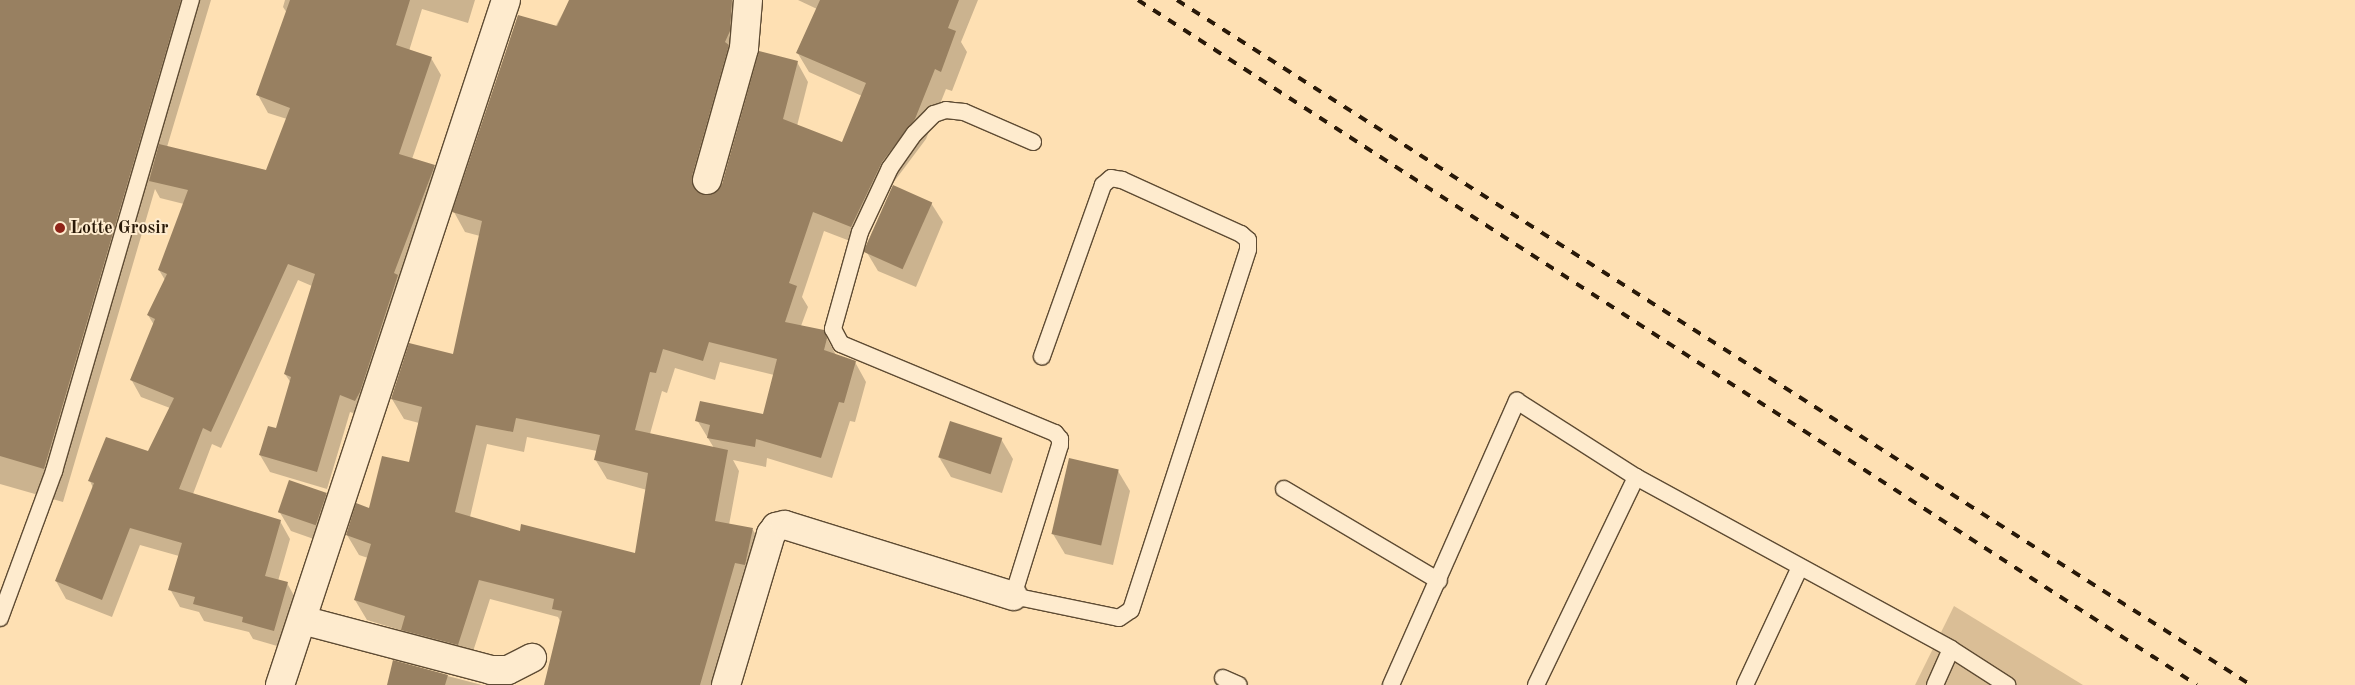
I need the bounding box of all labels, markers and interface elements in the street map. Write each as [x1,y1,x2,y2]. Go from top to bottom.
place label: Lotte Grosir [70,217,168,239]
marker: Lotte Grosir [54,222,66,234]

